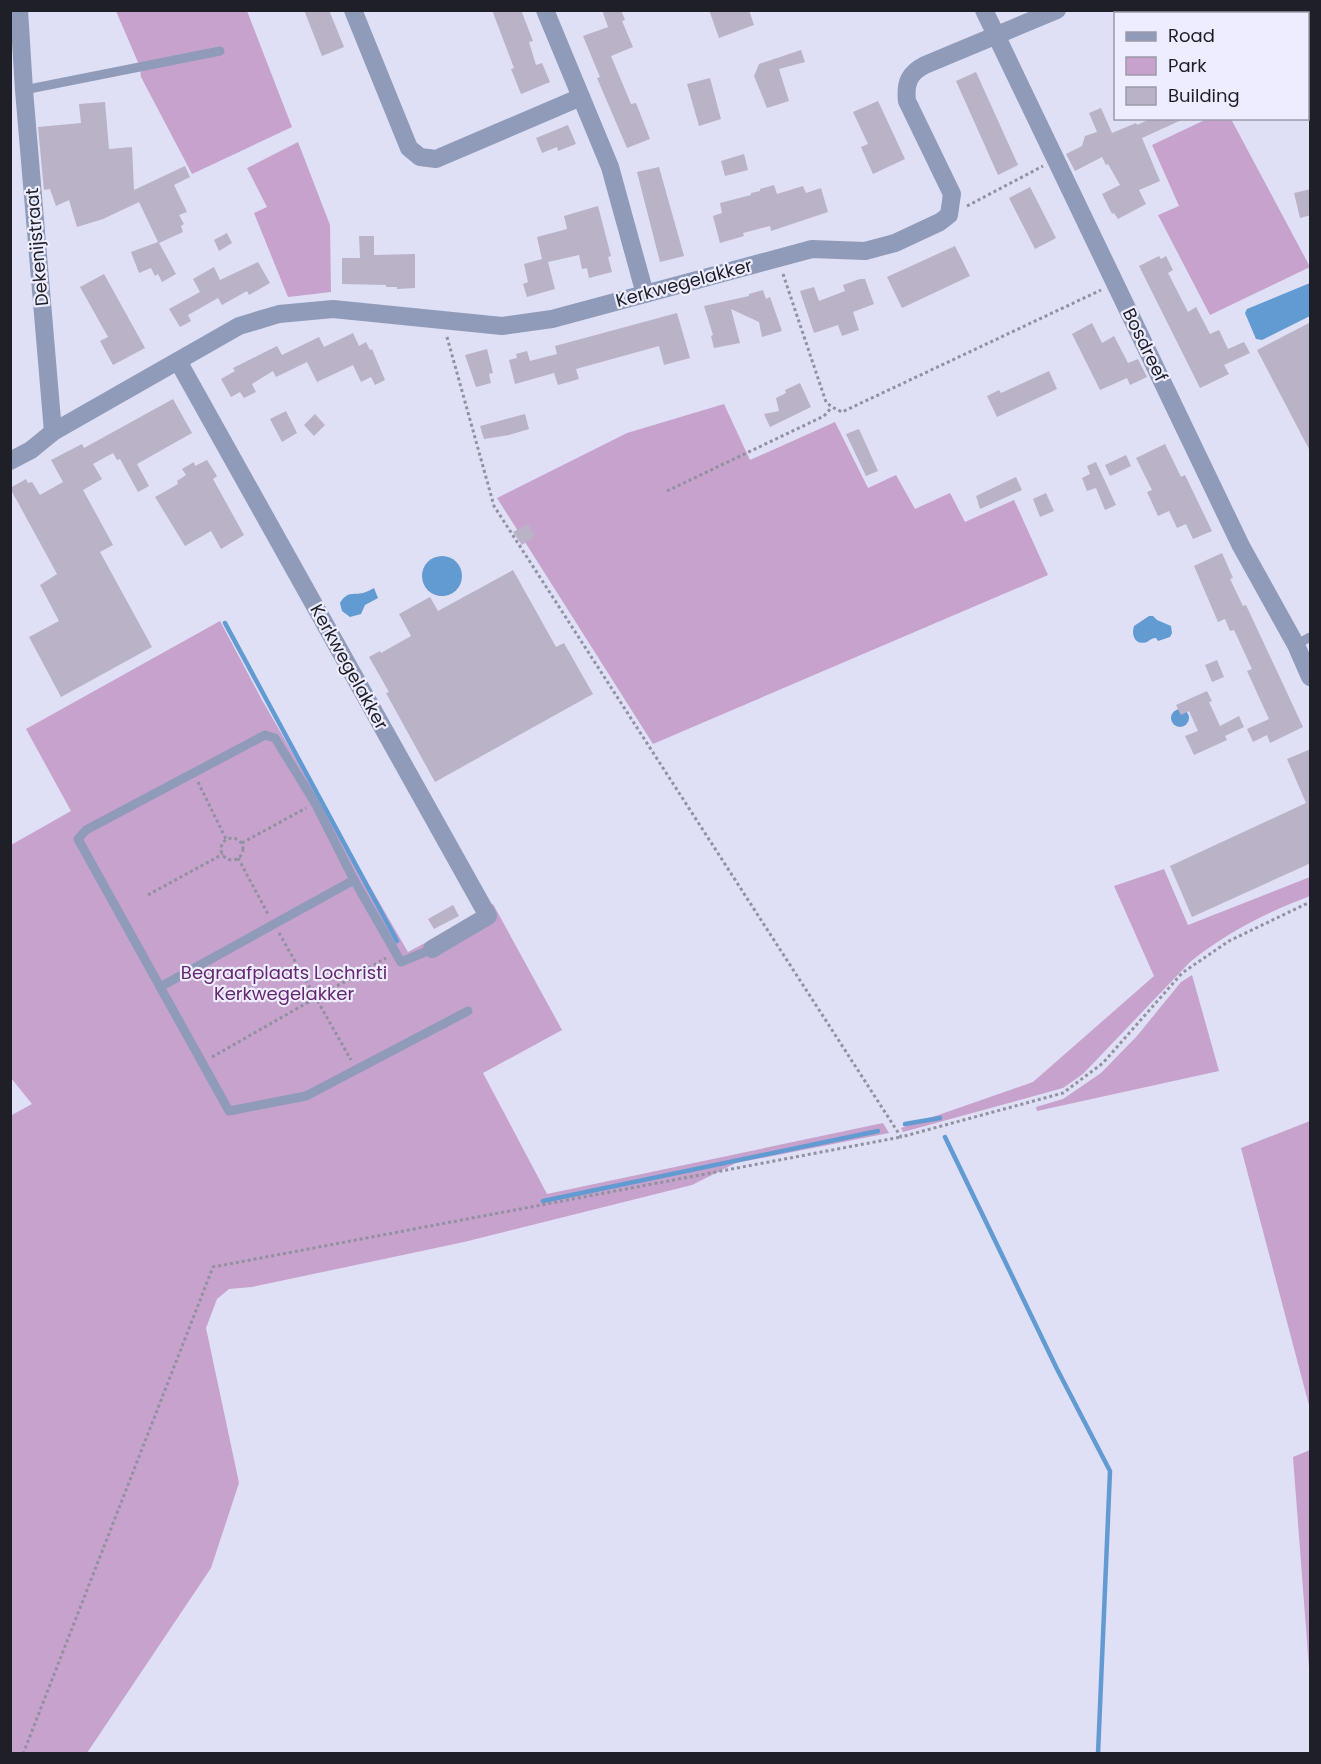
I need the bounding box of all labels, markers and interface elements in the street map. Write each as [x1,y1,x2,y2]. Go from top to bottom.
legend [1114,12,1309,120]
text: Road [1168,23,1215,48]
text: Park [1168,53,1207,78]
text: Building [1168,83,1240,108]
street label: Dekenijstraat [19,187,54,307]
street label: Kerkwegelakker [613,252,755,313]
street label: Bosdreef [1117,304,1174,386]
street label: Kerkwegelakker [305,599,394,734]
park label: Begraafplaats Lochristi Kerkwegelakker [181,960,387,1006]

